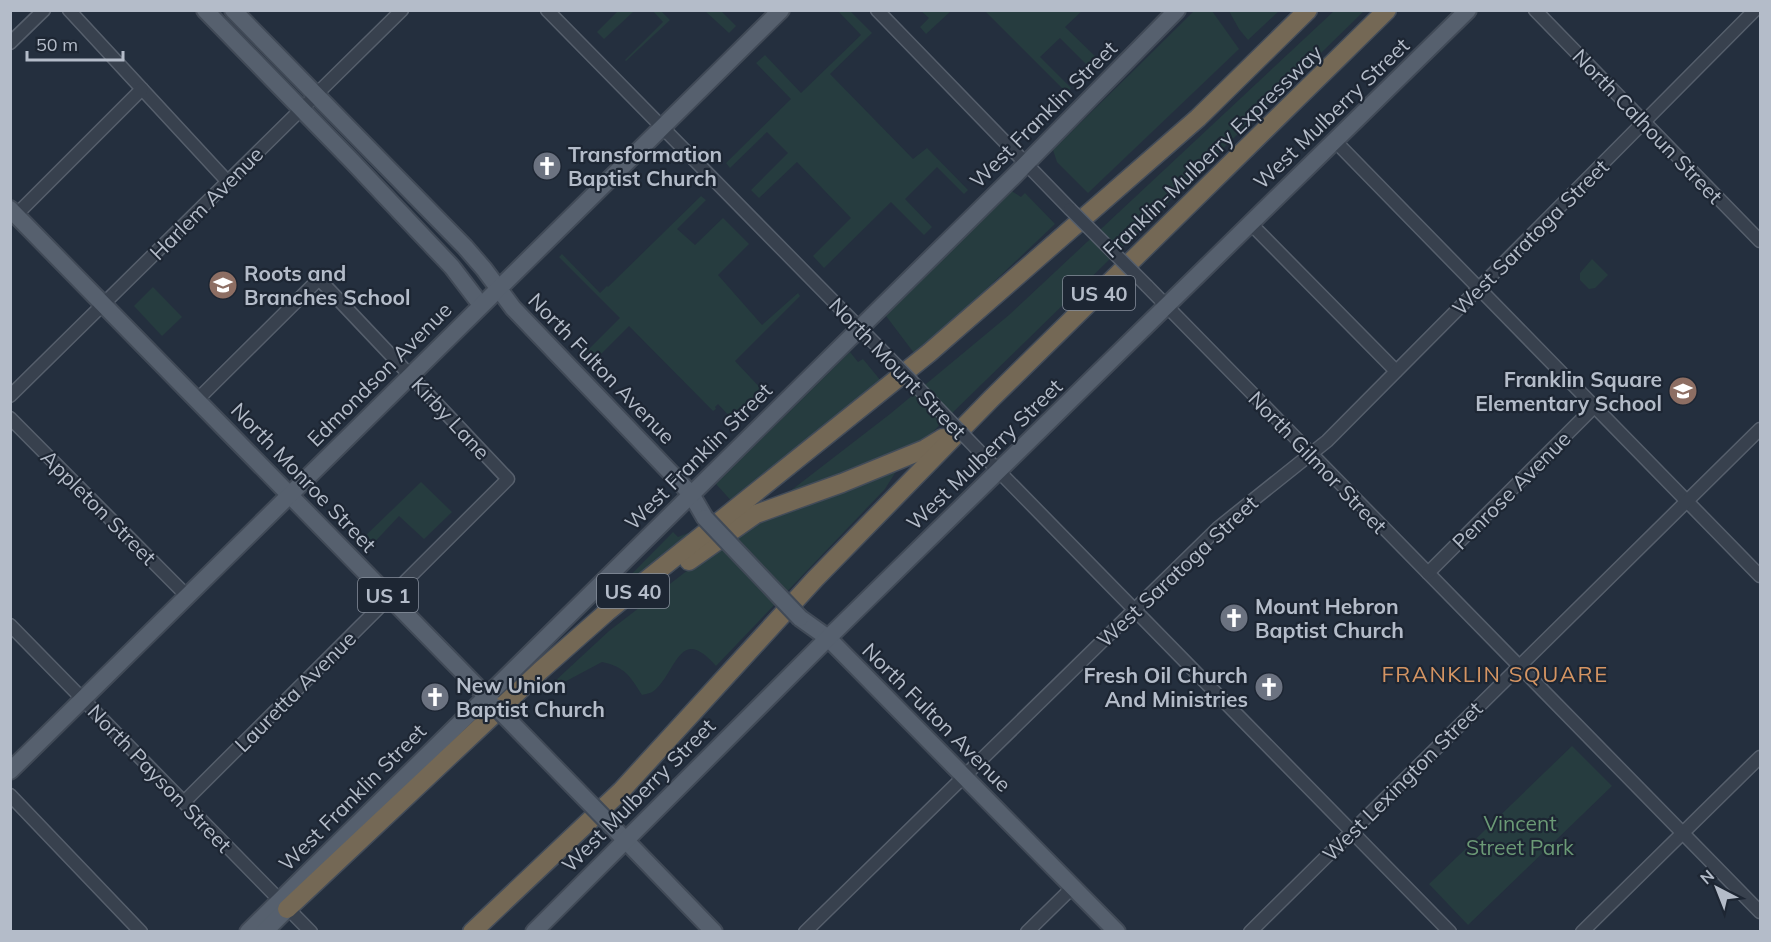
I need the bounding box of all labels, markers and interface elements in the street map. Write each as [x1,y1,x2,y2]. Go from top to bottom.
scale bar [27,24,123,62]
street label: West Mulberry Street [1248,32,1414,194]
text: 50 m [36,33,78,56]
street label: West Franklin Street [964,35,1122,193]
street label: Franklin-Mulberry Expressway [1097,39,1327,263]
street label: North Calhoun Street [1567,43,1729,209]
street label: Harlem Avenue [144,141,268,265]
place label: Transformation Baptist Church [568,141,722,191]
church icon: Transformation Baptist Church [531,150,563,182]
street label: West Saratoga Street [1446,153,1614,321]
place label: Roots and Branches School [244,260,411,310]
school or university icon: Roots and Branches School [207,269,239,301]
road number: US 40 [1063,276,1135,310]
street label: North Fulton Avenue [523,287,681,449]
street label: North Mount Street [824,292,972,444]
street label: Edmondson Avenue [301,296,457,452]
place label: Franklin Square Elementary School [1475,366,1662,416]
street label: Kirby Lane [406,372,496,464]
street label: West Mulberry Street [901,373,1067,535]
school or university icon: Franklin Square Elementary School [1667,375,1699,407]
street label: West Franklin Street [619,377,777,535]
street label: North Gilmor Street [1243,385,1393,539]
street label: North Monroe Street [226,397,382,557]
street label: Penrose Avenue [1446,425,1576,555]
street label: Appleton Street [36,444,162,570]
street label: West Saratoga Street [1091,490,1263,652]
road number: US 40 [597,574,669,608]
road number: US 1 [358,578,418,612]
place label: Mount Hebron Baptist Church [1255,593,1404,643]
church icon: Mount Hebron Baptist Church [1218,602,1250,634]
street label: Lauretta Avenue [229,625,361,757]
street label: North Fulton Avenue [857,637,1017,797]
district label: FRANKLIN SQUARE [1381,660,1609,688]
place label: Fresh Oil Church And Ministries [1084,662,1248,712]
church icon: Fresh Oil Church And Ministries [1253,671,1285,703]
place label: New Union Baptist Church [456,672,605,722]
church icon: New Union Baptist Church [419,681,451,713]
street label: West Lexington Street [1317,696,1487,866]
street label: North Payson Street [83,699,237,857]
street label: West Mulberry Street [556,713,720,877]
street label: West Franklin Street [273,718,431,876]
park label: Vincent Street Park [1466,810,1574,860]
north arrow [1687,858,1747,918]
text: N [1696,865,1718,888]

